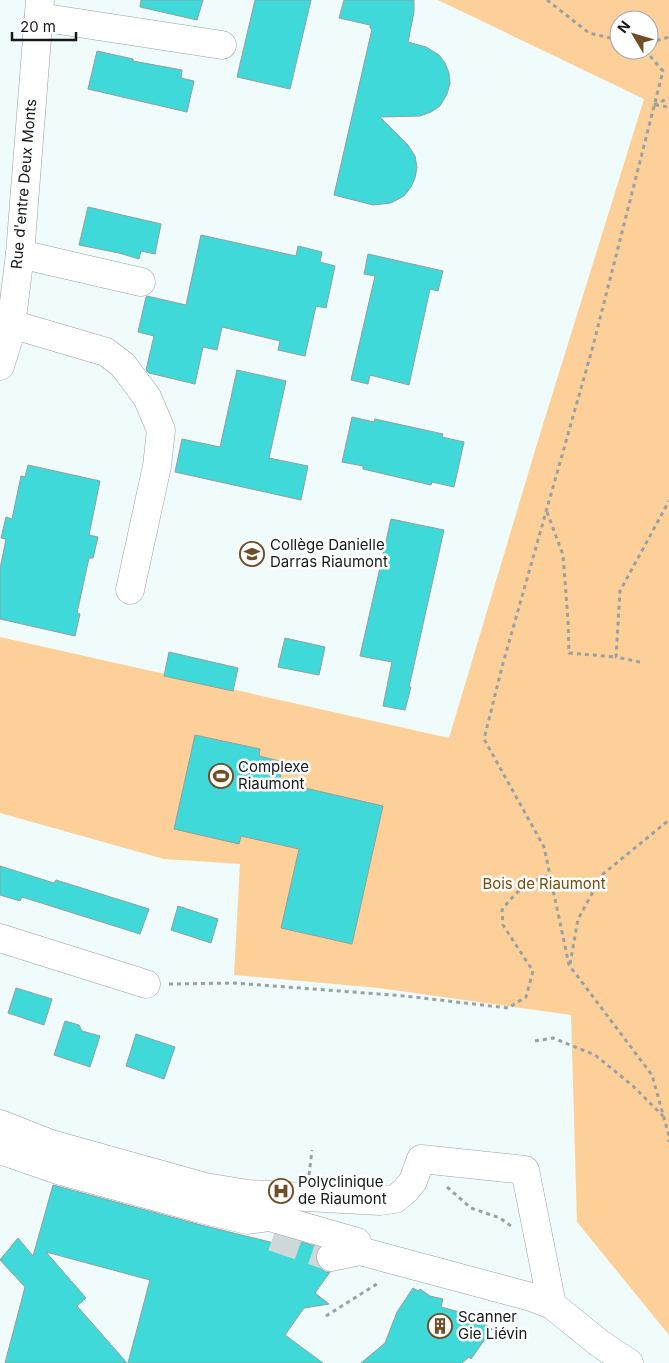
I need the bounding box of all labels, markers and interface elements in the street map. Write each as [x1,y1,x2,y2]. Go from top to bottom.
scale bar [12,10,76,42]
north arrow [609,10,659,60]
text: 20 m [20,17,56,36]
text: N [613,17,633,36]
street label: Rue d'entre Deux Monts [7,98,40,270]
place label: Collège Danielle Darras Riaumont [270,535,388,571]
school or university icon: Collège Danielle Darras Riaumont [239,541,265,567]
place label: Complexe Riaumont [238,757,309,793]
sports icon: Complexe Riaumont [208,763,234,789]
park label: Bois de Riaumont [482,874,606,893]
place label: Polyclinique de Riaumont [298,1172,387,1208]
hospital icon: Polyclinique de Riaumont [268,1178,294,1204]
place label: Scanner Gie Liévin [458,1307,527,1343]
building icon: Scanner Gie Liévin [427,1313,453,1339]

